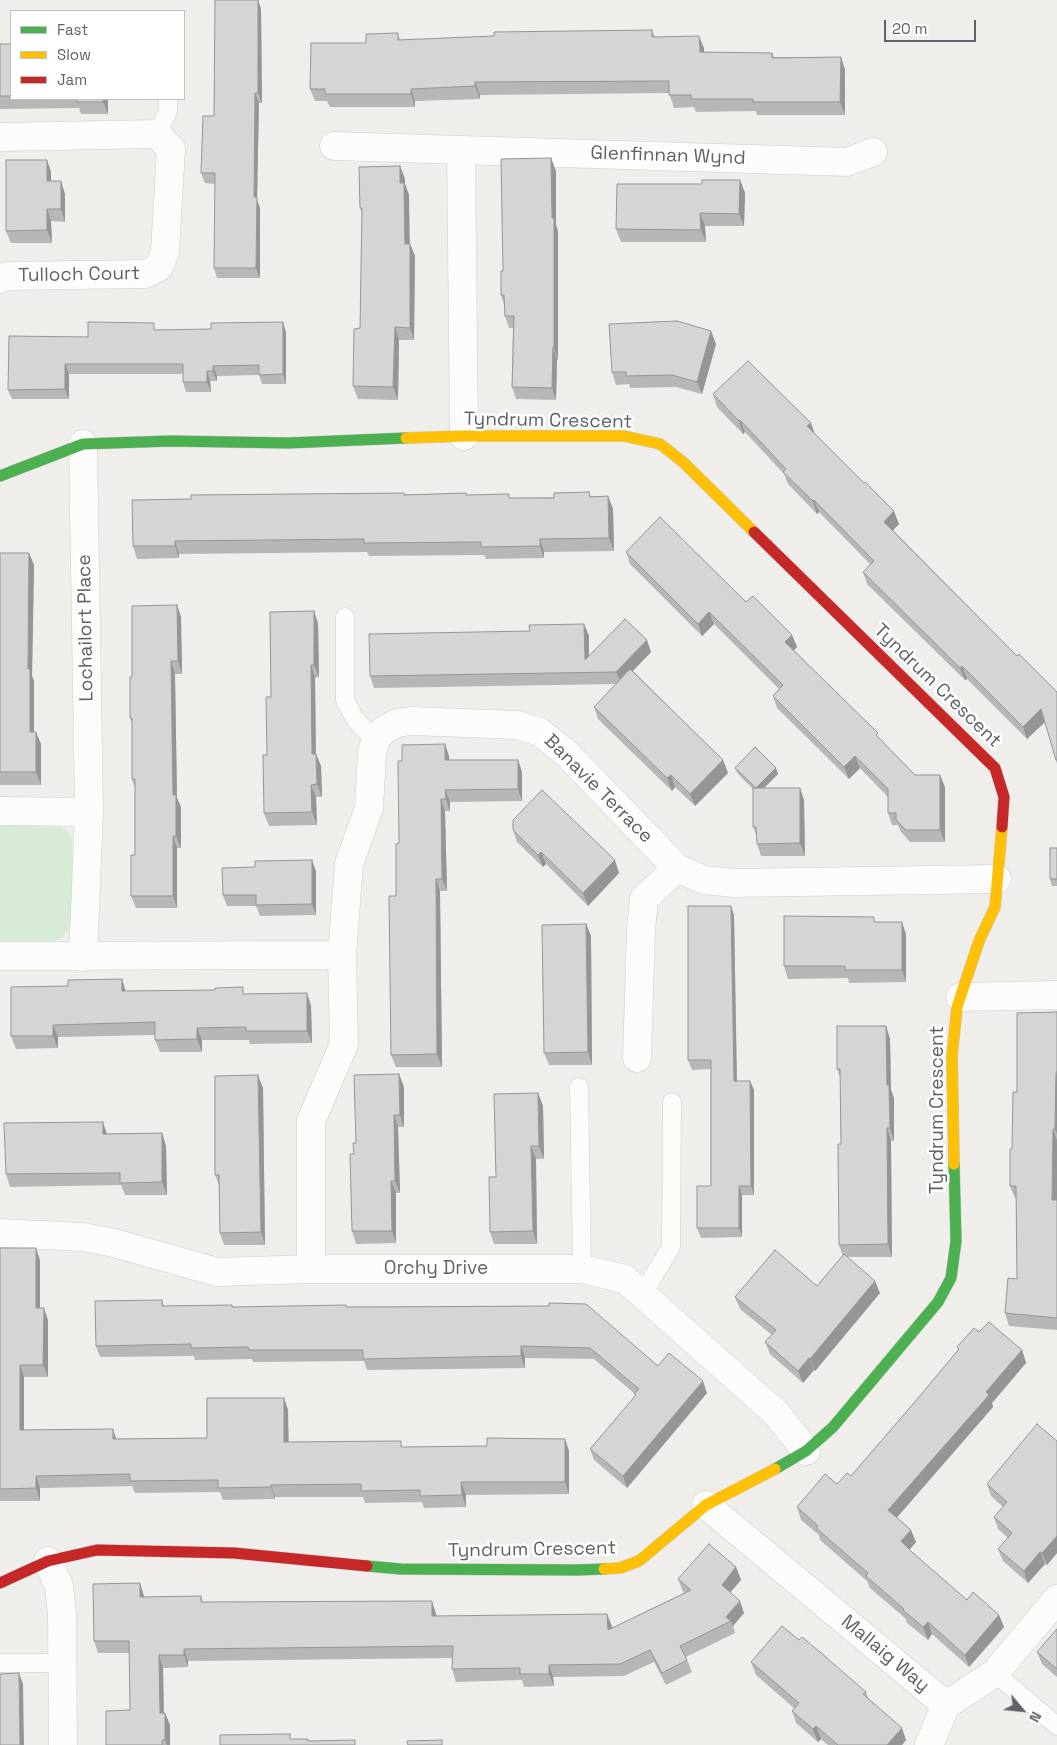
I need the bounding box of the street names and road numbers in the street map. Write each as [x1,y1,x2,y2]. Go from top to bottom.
street label: Glenfinnan Wynd [590,142,746,170]
street label: Tulloch Court [18,263,140,287]
street label: Tyndrum Crescent [464,408,632,434]
street label: Lochailort Place [73,554,99,702]
street label: Tyndrum Crescent [869,619,1005,753]
street label: Banavie Terrace [539,730,657,848]
street label: Tyndrum Crescent [927,1026,949,1194]
street label: Orchy Drive [384,1258,488,1280]
street label: Tyndrum Crescent [448,1537,616,1563]
street label: Mallaig Way [836,1611,934,1697]

